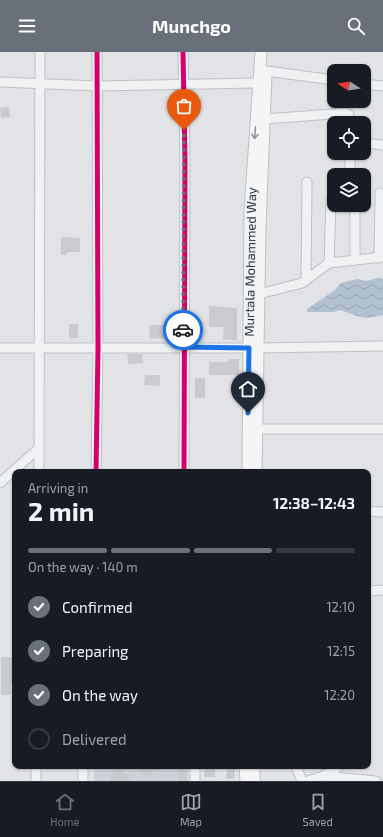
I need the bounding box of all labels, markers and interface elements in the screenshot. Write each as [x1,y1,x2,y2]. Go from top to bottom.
icon: menu [16,15,38,37]
text: Munchgo [152,15,231,37]
icon: search [345,15,367,37]
north arrow [327,64,371,108]
map controls [327,64,371,212]
pin [167,89,201,130]
icon: bag [173,95,195,117]
button: locate [327,116,371,160]
one-way arrow [251,126,258,139]
button: layers [327,168,371,212]
street label: Murtala Mohammed Way [241,187,259,337]
courier [163,310,203,350]
icon: car [172,319,194,341]
pin [231,372,265,413]
icon: home [237,378,259,400]
text: Arriving in [28,480,88,496]
text: 12:38–12:43 [273,494,355,512]
text: 2 min [28,495,94,526]
text: On the way · 140 m [28,559,138,575]
icon: check [28,596,50,618]
text: Confirmed [62,598,133,616]
text: 12:10 [326,599,355,615]
icon: check [28,640,50,662]
text: Preparing [62,642,128,660]
text: 12:15 [327,643,355,659]
icon: check [28,684,50,706]
text: On the way [62,686,138,704]
text: 12:20 [324,687,355,703]
text: Delivered [62,730,127,748]
tab: Home [50,791,79,828]
tab: Map [180,791,202,828]
tab: Saved [303,791,333,828]

